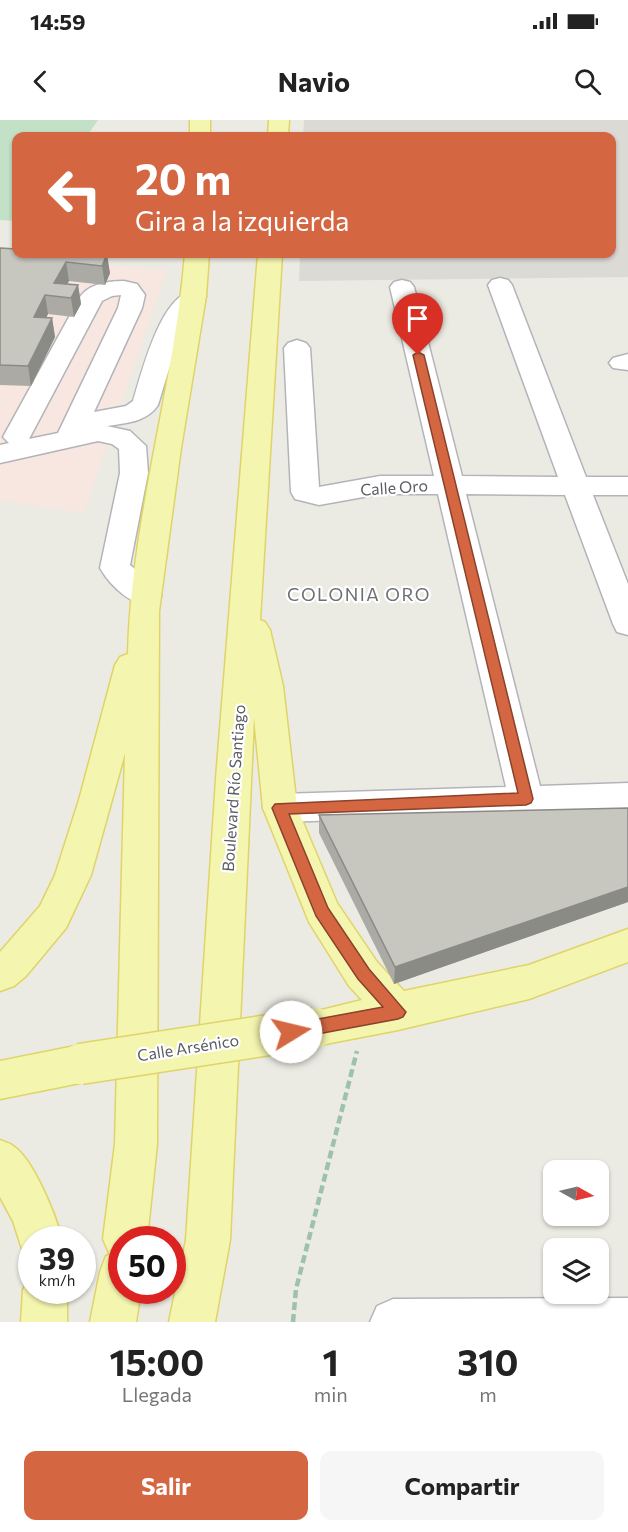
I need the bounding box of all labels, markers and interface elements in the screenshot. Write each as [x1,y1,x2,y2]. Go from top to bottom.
text: 14:59 [30,8,86,35]
icon: back [24,65,57,98]
text: Navio [278,65,350,98]
icon: search [571,65,604,98]
text: 20 m [135,152,231,204]
icon: left [36,156,114,234]
text: Gira a la izquierda [135,204,349,237]
pin [392,293,443,355]
icon: arrive [401,302,434,335]
street label: Calle Oro [360,475,428,499]
district label: COLONIA ORO [287,583,431,605]
street label: Boulevard Río Santiago [218,704,248,872]
position arrow [259,1000,323,1064]
street label: Calle Arsénico [136,1030,240,1064]
north arrow [543,1160,609,1226]
map controls [543,1160,609,1304]
speed limit sign: 50 [108,1226,186,1304]
button: layers [543,1238,609,1304]
text: 39 [39,1239,75,1276]
text: km/h [39,1271,75,1289]
text: 15:00 [110,1339,204,1383]
text: 1 [323,1339,339,1383]
text: 310 [457,1339,518,1383]
text: Llegada [122,1382,192,1406]
text: min [314,1382,348,1406]
text: m [479,1382,497,1406]
button: Salir [24,1451,308,1520]
button: Compartir [320,1451,604,1520]

